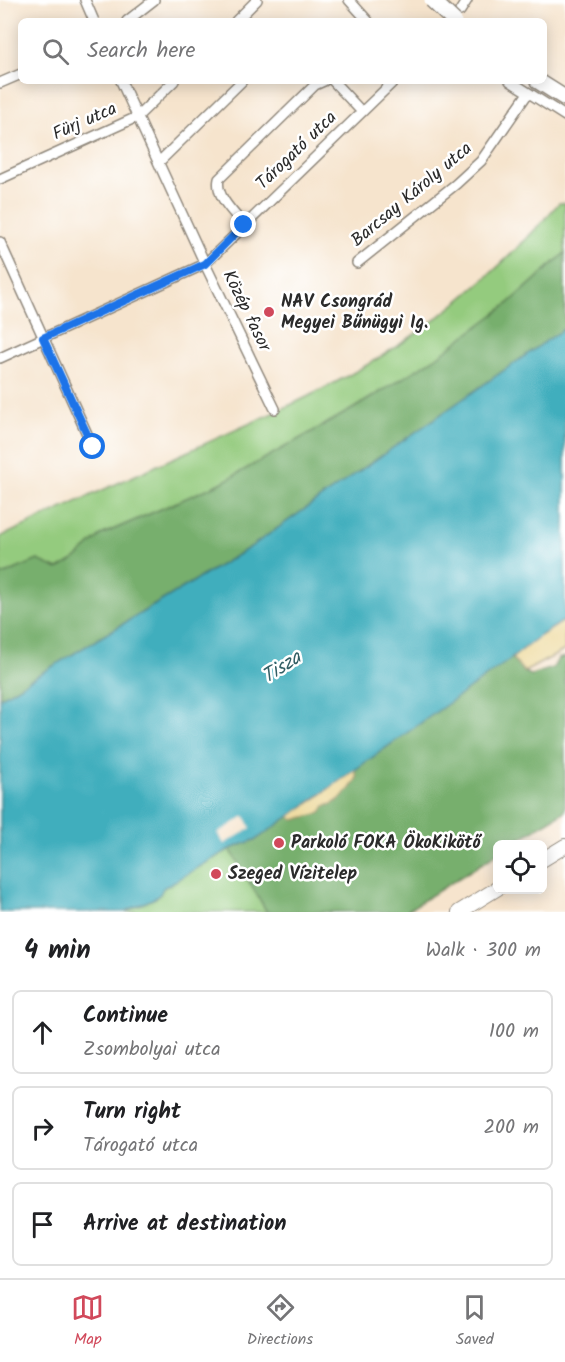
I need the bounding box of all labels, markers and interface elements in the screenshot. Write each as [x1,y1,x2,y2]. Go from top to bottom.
search box [18,18,547,84]
text: Search here [87,34,195,69]
icon: search [39,35,72,68]
street label: Fürj utca [48,95,122,149]
street label: Tárogató utca [250,105,344,197]
street label: Barcsay Károly utca [345,135,479,255]
route end [230,211,256,237]
street label: Közép fasor [214,265,279,358]
place label: NAV Csongrád Megyei Bűnügyi Ig. [281,288,428,338]
marker: NAV Csongrád Megyei Bűnügyi Ig. [262,305,276,319]
route start [79,433,105,459]
water label: Tisza [256,642,310,693]
place label: Parkoló FOKA ÖkoKikötő [291,829,482,858]
marker: Parkoló FOKA ÖkoKikötő [272,836,286,850]
map controls [493,840,547,894]
button: locate [493,840,547,894]
place label: Szeged Vízitelep [228,860,357,889]
marker: Szeged Vízitelep [209,867,223,881]
text: 4 min [24,930,91,972]
text: Walk · 300 m [426,935,541,967]
text: Continue [83,999,168,1034]
icon: ahead [26,1016,59,1049]
text: 100 m [489,1016,539,1048]
text: Zsombolyai utca [83,1034,221,1066]
text: Turn right [83,1095,181,1130]
icon: right [26,1112,59,1145]
text: 200 m [483,1112,539,1144]
text: Tárogató utca [83,1130,198,1162]
text: Arrive at destination [83,1207,286,1242]
icon: arrive [26,1208,59,1241]
tab: Map [71,1291,104,1352]
tab: Directions [247,1291,313,1352]
tab: Saved [456,1291,494,1352]

